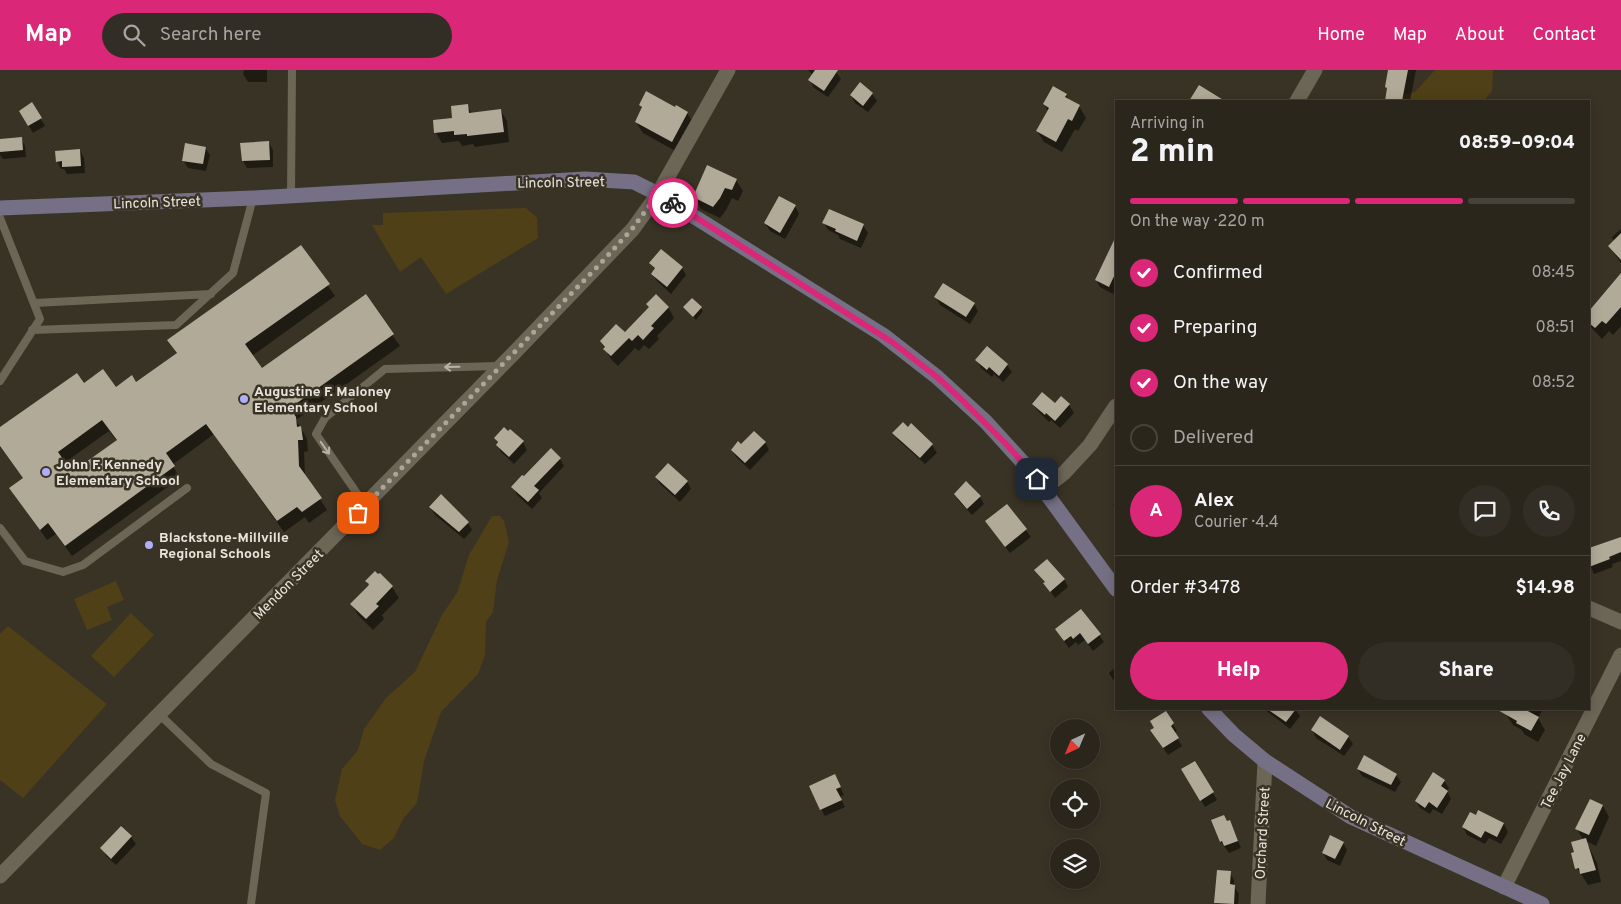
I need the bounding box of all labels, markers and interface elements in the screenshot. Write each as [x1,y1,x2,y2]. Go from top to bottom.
search box [102,13,452,58]
text: Map [25,20,72,50]
icon: search [120,21,148,49]
text: Search here [160,23,261,47]
text: Home [1317,24,1365,47]
text: Map [1393,24,1427,47]
text: About [1455,24,1504,47]
text: Contact [1532,24,1596,47]
text: Arriving in [1130,114,1205,134]
text: 08:59–09:04 [1459,131,1575,155]
text: 2 min [1130,133,1215,173]
street label: Lincoln Street [517,174,605,193]
courier [648,178,698,228]
icon: bike [659,189,687,217]
street label: Lincoln Street [113,193,201,214]
text: On the way · 220 m [1130,212,1265,232]
icon: check [1130,259,1158,287]
text: Confirmed [1173,261,1263,285]
text: 08:45 [1531,263,1575,283]
icon: check [1130,314,1158,342]
text: Preparing [1173,316,1257,340]
text: 08:51 [1535,318,1575,338]
one-way arrow [445,363,461,372]
icon: check [1130,369,1158,397]
text: On the way [1173,371,1268,395]
text: 08:52 [1532,373,1575,393]
place label: Augustine F. Maloney Elementary School [254,384,391,417]
marker: Augustine F. Maloney Elementary School [238,393,250,405]
text: Delivered [1173,426,1254,450]
one-way arrow [320,441,330,455]
place label: John F. Kennedy Elementary School [56,457,180,490]
pin [1016,458,1058,500]
icon: home [1023,465,1051,493]
marker: John F. Kennedy Elementary School [40,466,52,478]
button: chat [1459,485,1511,537]
button: phone [1523,485,1575,537]
text: Alex [1194,489,1234,513]
pin [337,492,379,534]
icon: bag [344,499,372,527]
text: A [1149,499,1163,523]
text: Courier · 4.4 [1194,513,1279,533]
place label: Blackstone-Millville Regional Schools [159,530,289,563]
marker: Blackstone-Millville Regional Schools [143,539,155,551]
street label: Mendon Street [250,546,328,624]
text: Order #3478 [1130,576,1241,600]
text: $14.98 [1516,576,1575,600]
button: Help [1130,642,1348,700]
button: Share [1358,642,1575,700]
north arrow [1050,719,1100,769]
map controls [1050,719,1100,889]
street label: Tee Jay Lane [1538,731,1591,812]
button: locate [1050,779,1100,829]
street label: Orchard Street [1253,786,1274,880]
street label: Lincoln Street [1322,796,1408,851]
button: layers [1050,839,1100,889]

